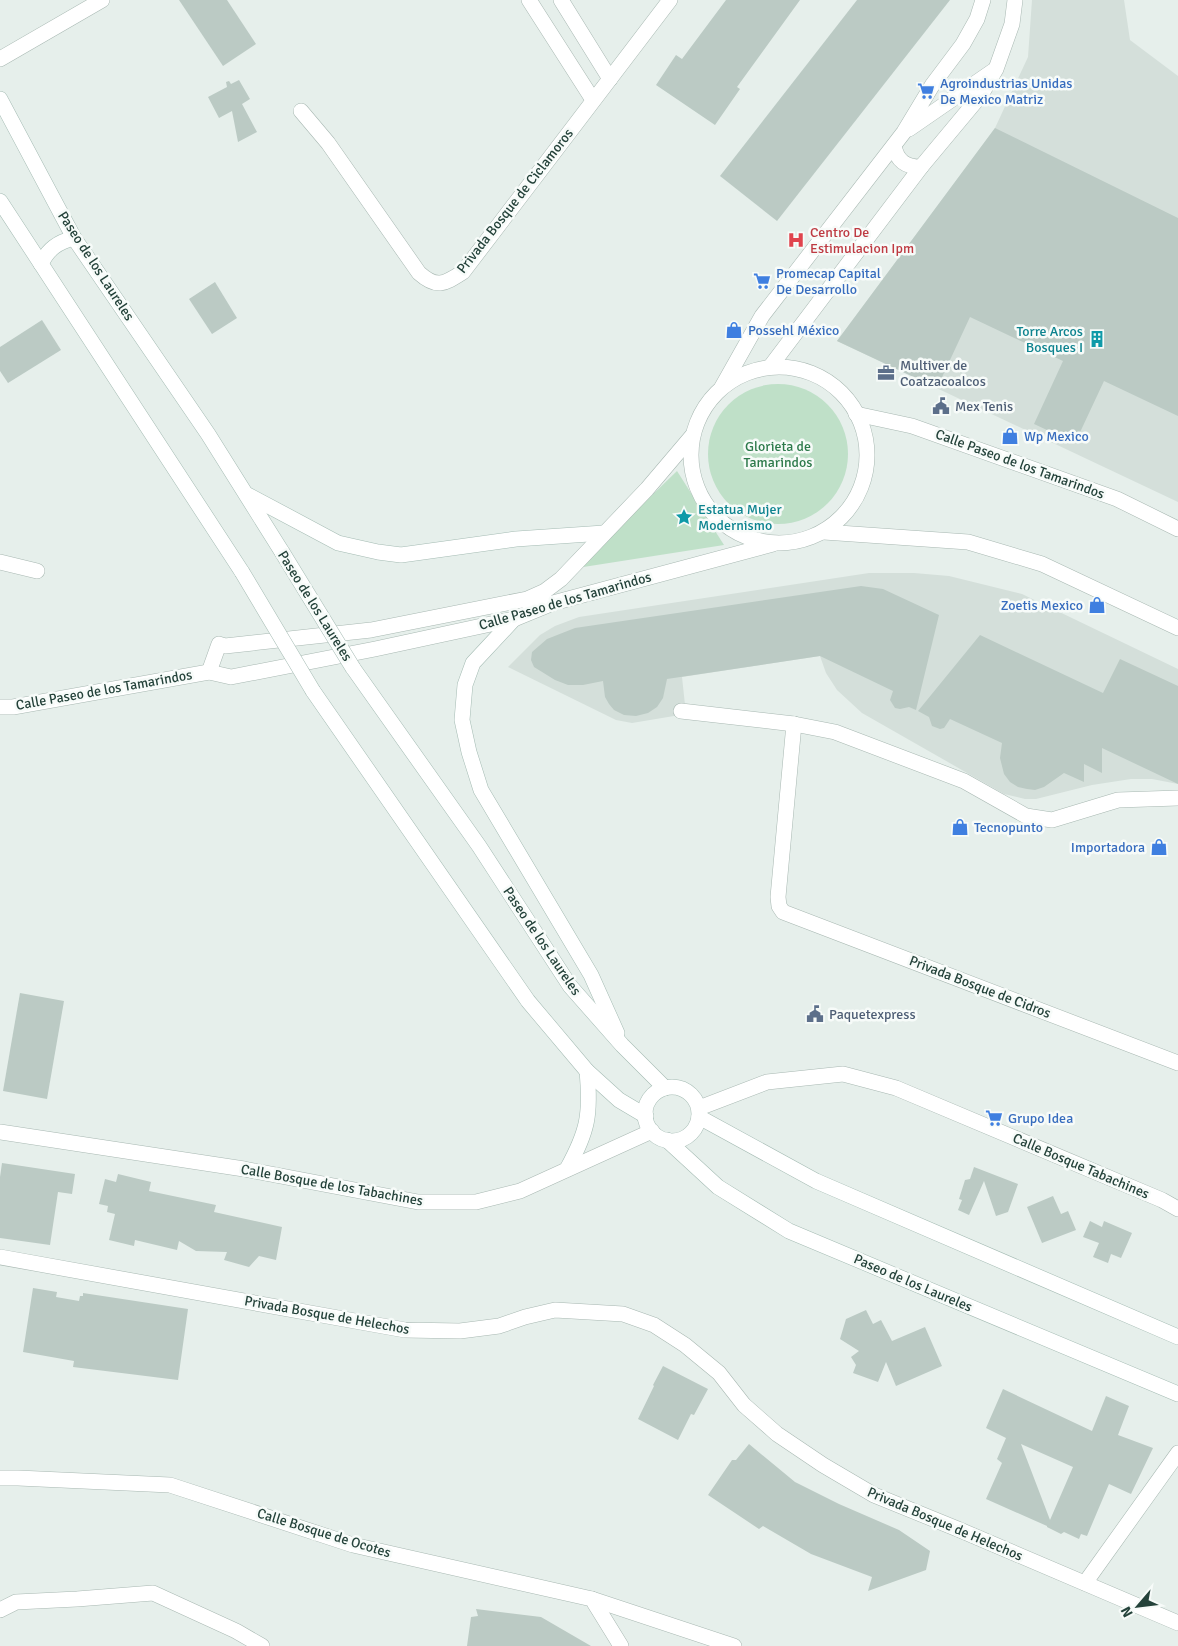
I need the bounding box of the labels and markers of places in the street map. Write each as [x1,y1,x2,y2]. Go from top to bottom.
place label: Agroindustrias Unidas De Mexico Matriz [940,75,1073,108]
supermarket icon: Agroindustrias Unidas De Mexico Matriz [916,81,936,101]
place label: Centro De Estimulacion Ipm [810,224,914,257]
hospital icon: Centro De Estimulacion Ipm [786,230,806,250]
place label: Promecap Capital De Desarrollo [776,265,881,298]
supermarket icon: Promecap Capital De Desarrollo [752,271,772,291]
shop icon: Possehl México [724,320,744,340]
place label: Possehl México [748,322,839,339]
place label: Torre Arcos Bosques I [1017,323,1083,356]
building icon: Torre Arcos Bosques I [1087,329,1107,349]
place label: Multiver de Coatzacoalcos [900,357,986,390]
office icon: Multiver de Coatzacoalcos [876,363,896,383]
public building icon: Mex Tenis [931,396,951,416]
place label: Mex Tenis [955,398,1013,415]
shop icon: Wp Mexico [1000,426,1020,446]
place label: Wp Mexico [1024,428,1089,445]
place label: Estatua Mujer Modernismo [698,501,782,534]
place icon: Estatua Mujer Modernismo [674,507,694,527]
shop icon: Zoetis Mexico [1087,595,1107,615]
place label: Zoetis Mexico [1001,597,1083,614]
shop icon: Tecnopunto [950,817,970,837]
place label: Tecnopunto [974,819,1043,836]
shop icon: Importadora [1149,837,1169,857]
place label: Importadora [1071,839,1145,856]
public building icon: Paquetexpress [805,1004,825,1024]
place label: Paquetexpress [829,1006,916,1023]
supermarket icon: Grupo Idea [984,1108,1004,1128]
place label: Grupo Idea [1008,1110,1073,1127]

